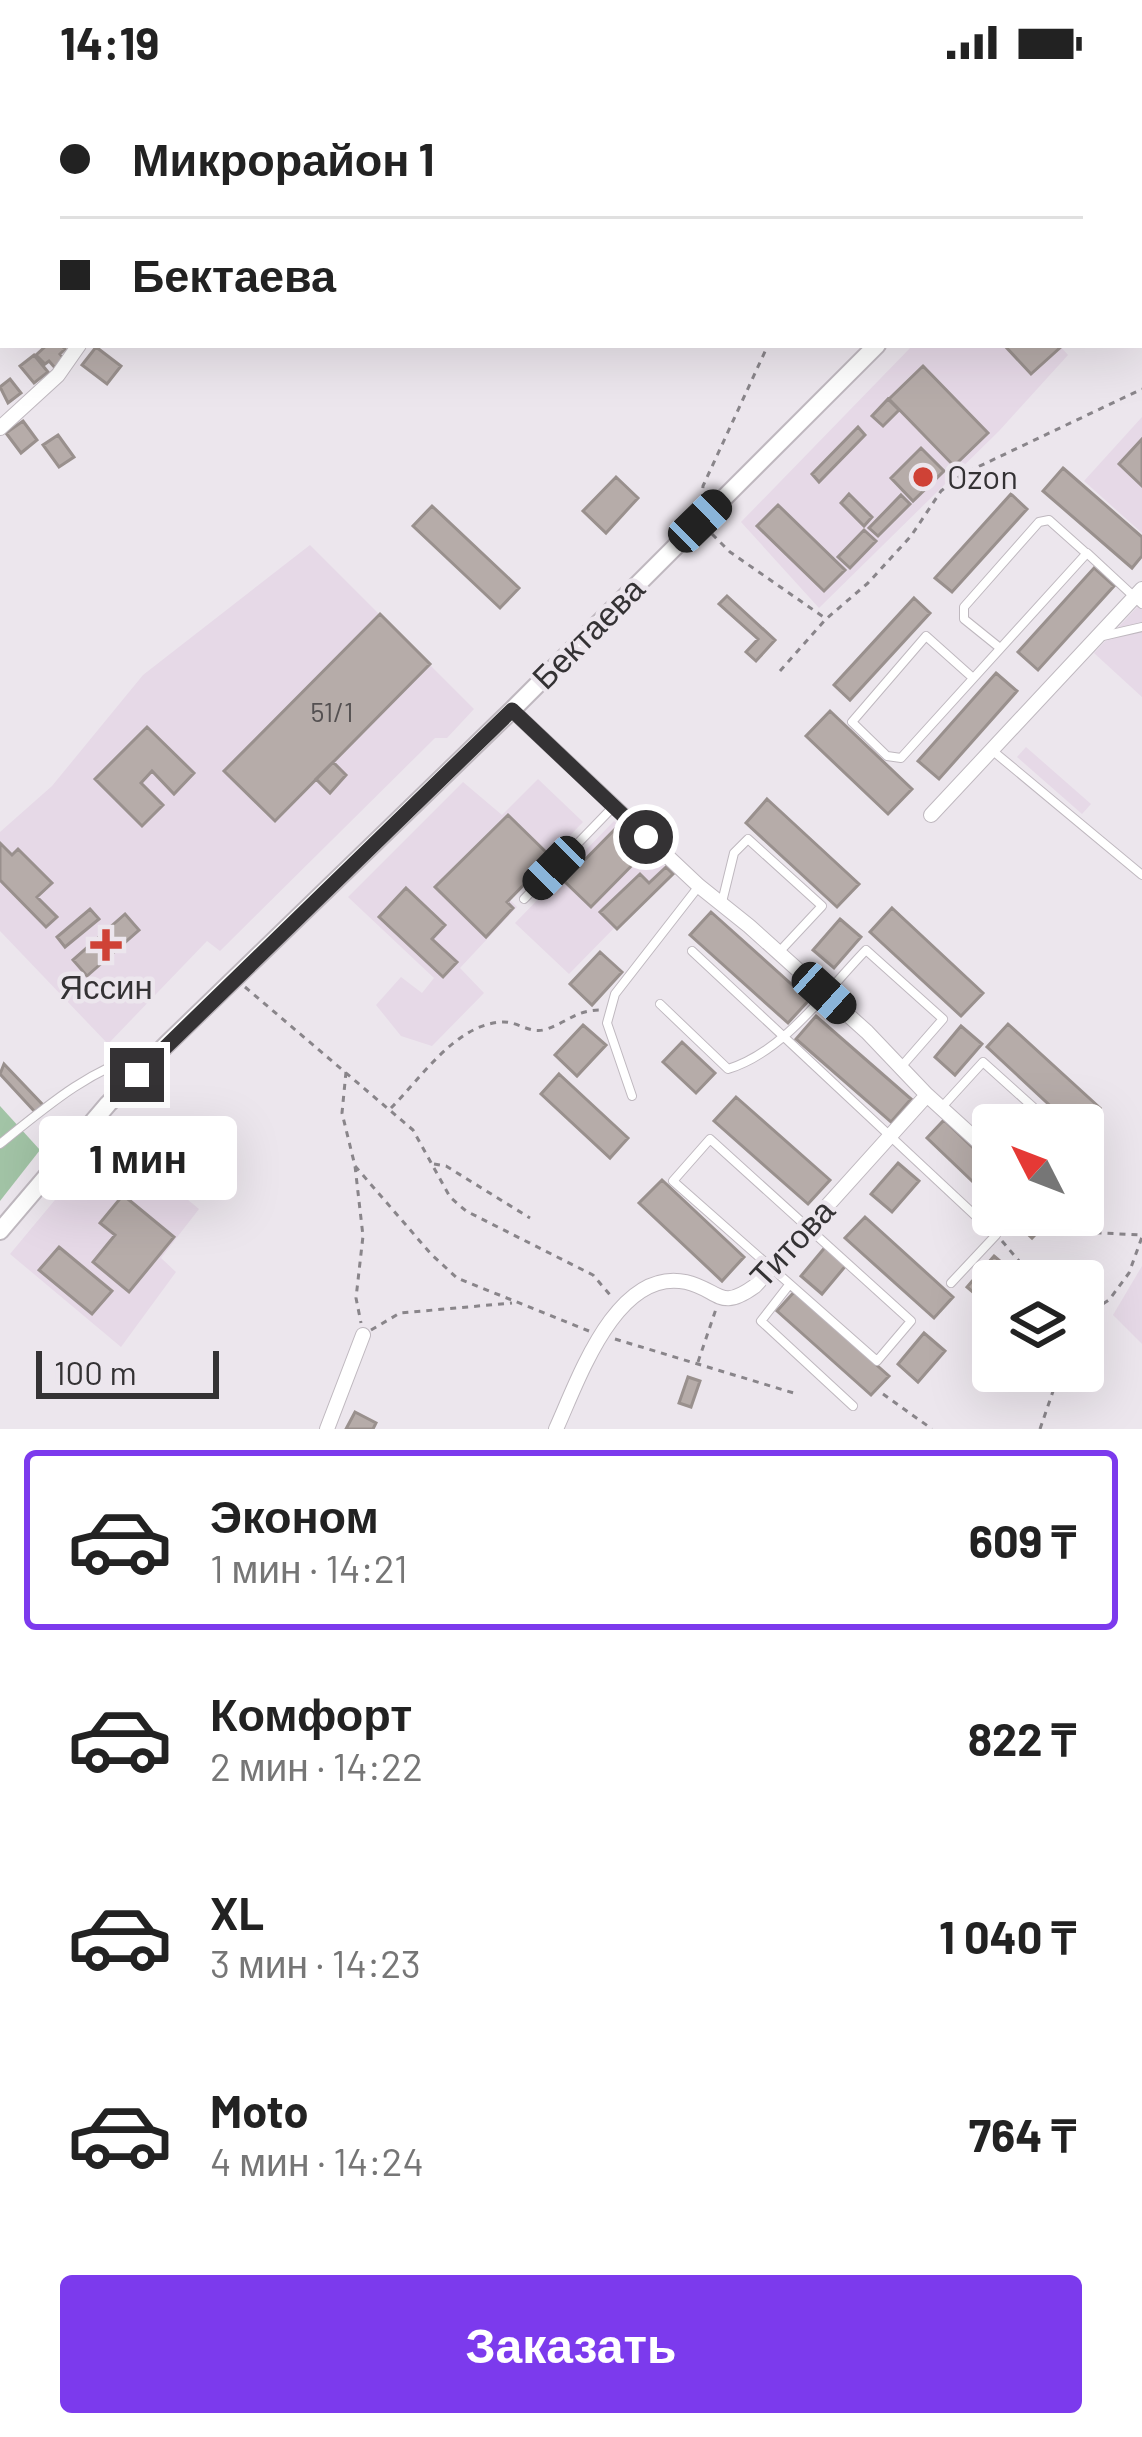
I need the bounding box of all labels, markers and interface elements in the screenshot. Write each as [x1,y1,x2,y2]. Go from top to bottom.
text: 14:19 [60,15,159,69]
text: Микрорайон 1 [132,131,434,185]
text: Бектаева [132,247,336,301]
place label: Ozon [947,456,1018,496]
marker: Ozon [910,464,936,490]
car [662,483,738,559]
street label: Бектаева [523,568,652,697]
house number: 51/1 [311,695,353,727]
route start [619,810,673,864]
car [516,830,592,906]
marker: Яссин [90,929,122,961]
car [785,956,863,1030]
place label: Яссин [59,966,153,1006]
route end [110,1048,164,1102]
north arrow [972,1104,1104,1236]
map controls [972,1104,1104,1392]
callout: 1 мин [38,1117,236,1201]
text: 1 мин [89,1134,187,1181]
street label: Титова [741,1190,842,1295]
button: layers [972,1260,1104,1392]
scale bar [36,1345,219,1398]
text: 100 m [54,1352,137,1392]
icon: car [66,1486,174,1594]
text: Эконом [210,1488,379,1542]
text: 609 ₸ [969,1513,1076,1567]
text: 1 мин · 14:21 [210,1544,408,1591]
icon: car [66,1684,174,1792]
text: Комфорт [210,1686,412,1740]
text: 822 ₸ [968,1711,1076,1765]
text: 2 мин · 14:22 [210,1742,423,1789]
icon: car [66,1882,174,1990]
text: XL [210,1885,264,1939]
text: 1 040 ₸ [939,1909,1076,1963]
text: 3 мин · 14:23 [210,1939,421,1986]
icon: car [66,2080,174,2188]
text: Moto [210,2083,308,2137]
text: 764 ₸ [969,2107,1076,2161]
text: 4 мин · 14:24 [210,2137,424,2184]
button: Заказать [60,2275,1082,2413]

